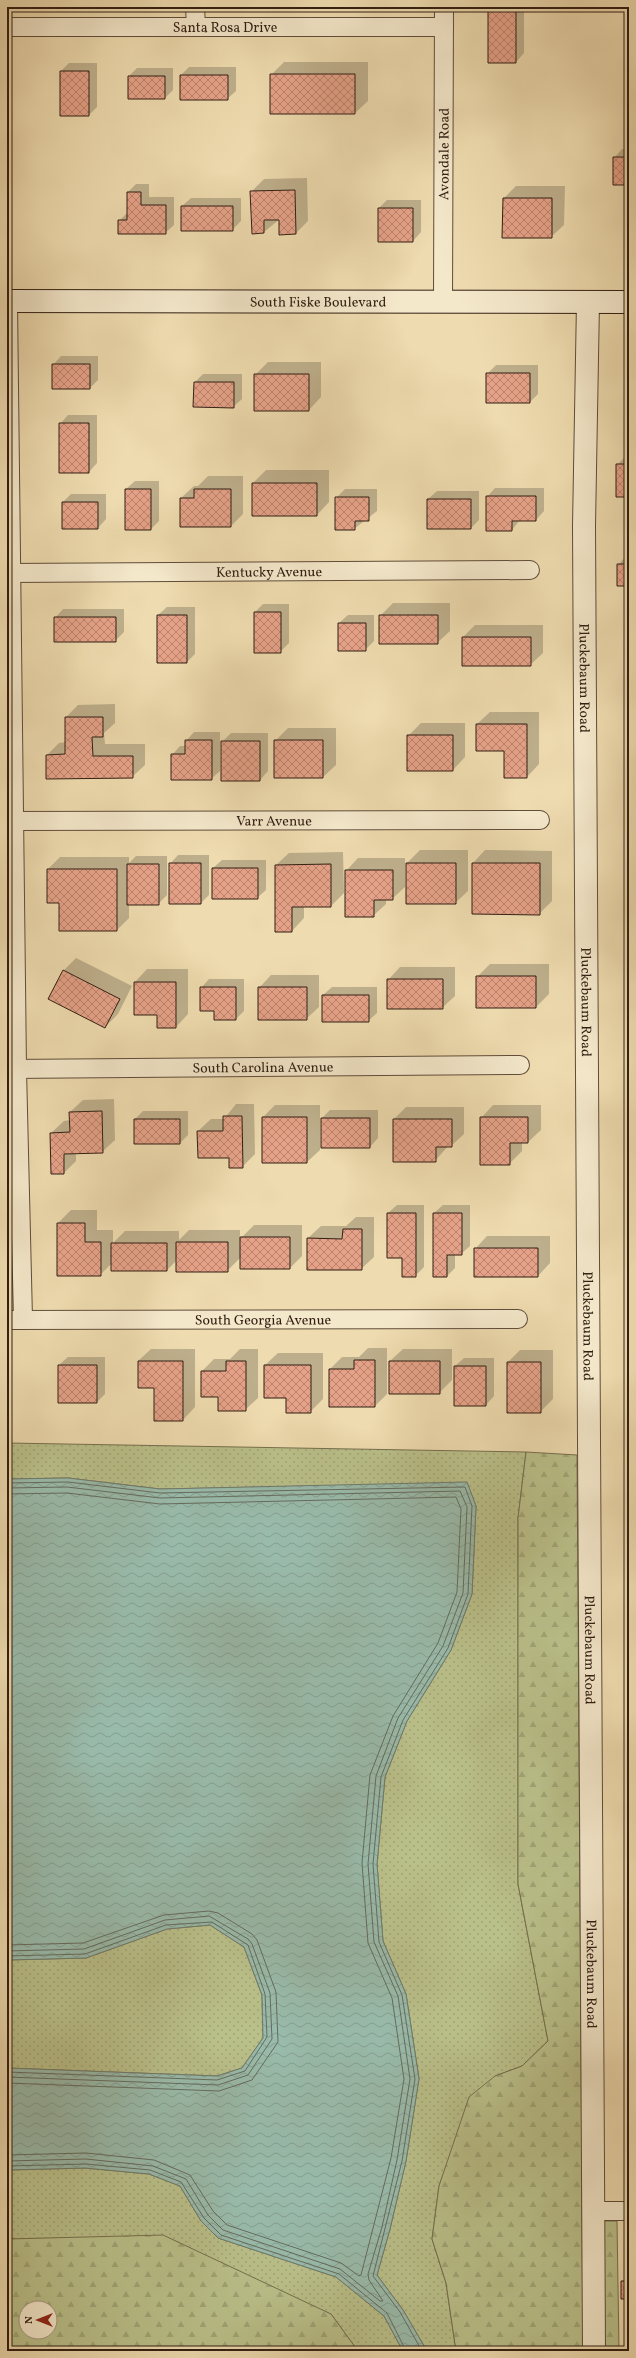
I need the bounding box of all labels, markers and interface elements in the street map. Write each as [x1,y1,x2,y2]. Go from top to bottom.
street label: Santa Rosa Drive [173,19,278,38]
street label: Avondale Road [435,108,455,200]
street label: South Fiske Boulevard [250,293,386,313]
street label: Kentucky Avenue [216,563,322,583]
street label: Pluckebaum Road [574,623,593,733]
street label: Varr Avenue [236,812,312,832]
street label: Pluckebaum Road [575,947,595,1057]
street label: South Carolina Avenue [192,1058,334,1079]
street label: Pluckebaum Road [577,1271,597,1381]
street label: South Georgia Avenue [195,1311,332,1331]
street label: Pluckebaum Road [579,1595,598,1705]
street label: Pluckebaum Road [581,1919,600,2029]
north arrow [18,2300,58,2340]
text: N [22,2316,37,2324]

